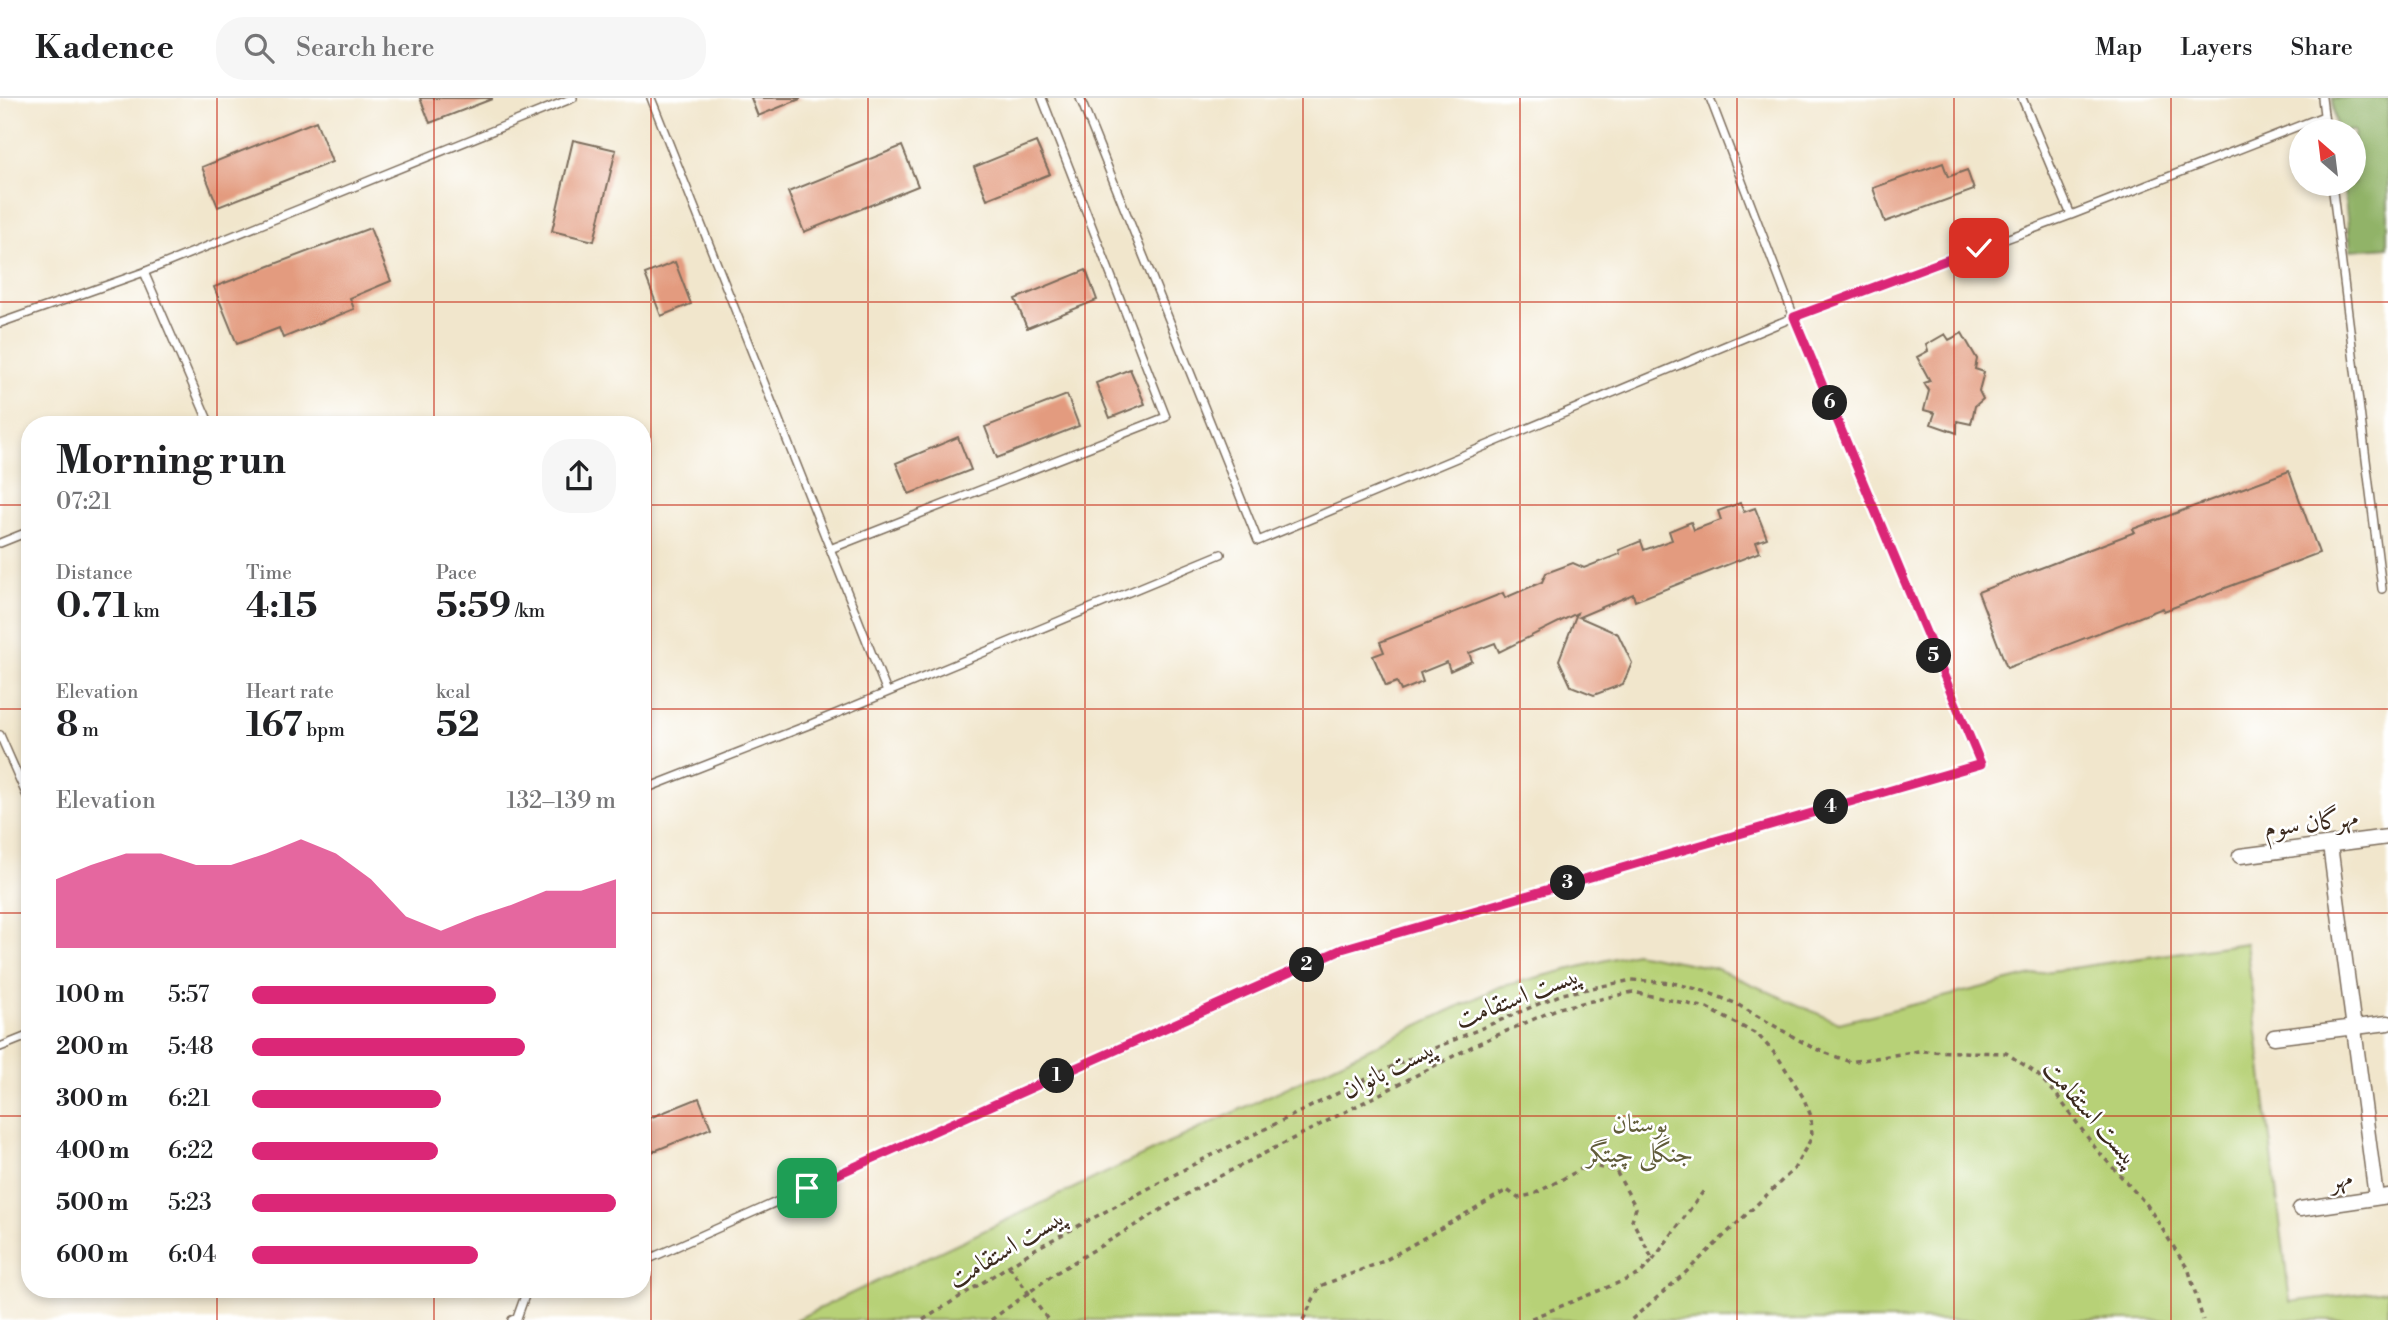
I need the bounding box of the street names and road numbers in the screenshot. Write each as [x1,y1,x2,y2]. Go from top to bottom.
street label: مهرگان سوم [2262,801,2361,851]
street label: پیست استقامت [1450,958,1587,1037]
street label: پیست بانوان [1336,1031,1443,1107]
street label: پیست استقامت [2035,1053,2147,1175]
street label: مهر [2325,1161,2355,1197]
street label: پیست استقامت [942,1200,1073,1297]

